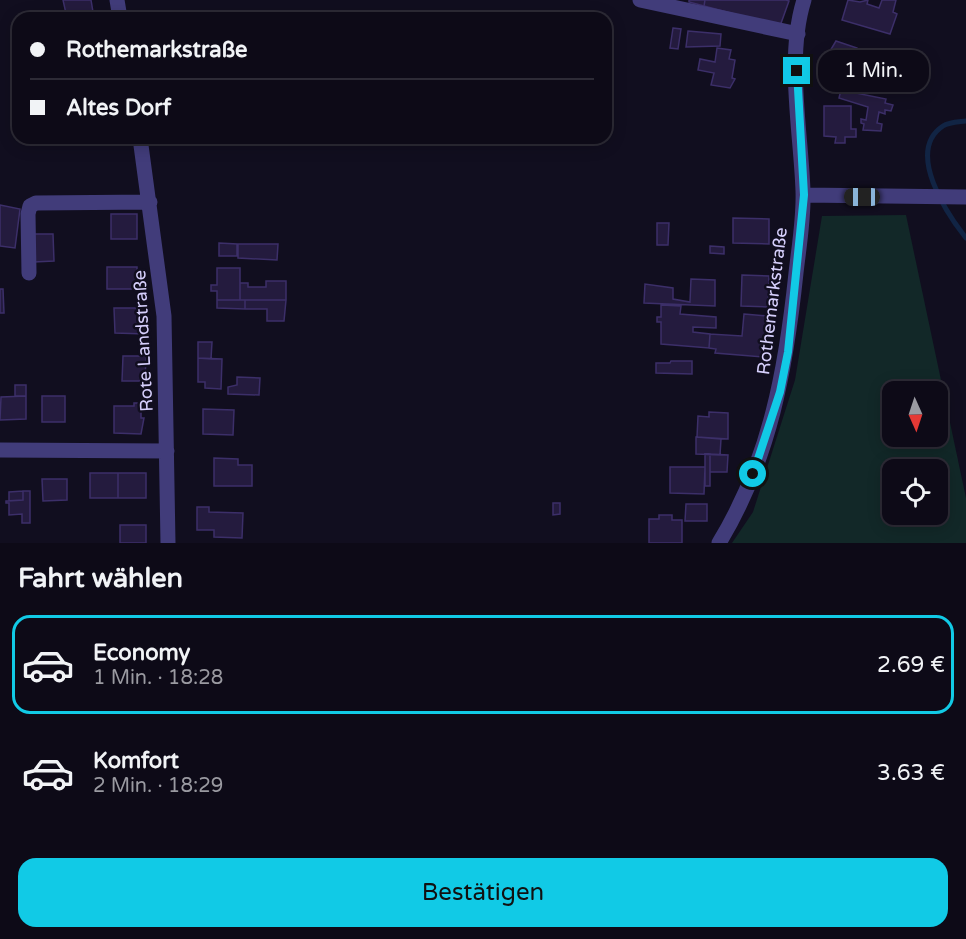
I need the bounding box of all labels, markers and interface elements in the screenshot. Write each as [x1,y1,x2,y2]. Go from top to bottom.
text: Rothemarkstraße [66,37,248,63]
callout: 1 Min. [818,50,929,92]
route end [783,57,810,84]
text: 1 Min. [844,59,903,83]
text: Altes Dorf [66,95,171,121]
car [844,188,880,206]
street label: Rothemarkstraße [752,226,792,376]
street label: Rote Landstraße [128,270,158,412]
north arrow [882,381,948,447]
map controls [882,381,948,525]
button: locate [882,459,948,525]
route start [739,460,766,487]
text: Fahrt wählen [18,562,183,595]
icon: car [21,638,75,692]
text: Economy [93,640,190,666]
text: 2.69 € [877,652,945,678]
text: 1 Min. · 18:28 [93,666,223,690]
icon: car [21,746,75,800]
text: Komfort [93,748,179,774]
text: 3.63 € [877,760,945,786]
text: 2 Min. · 18:29 [93,774,223,798]
button: Bestätigen [18,858,948,927]

